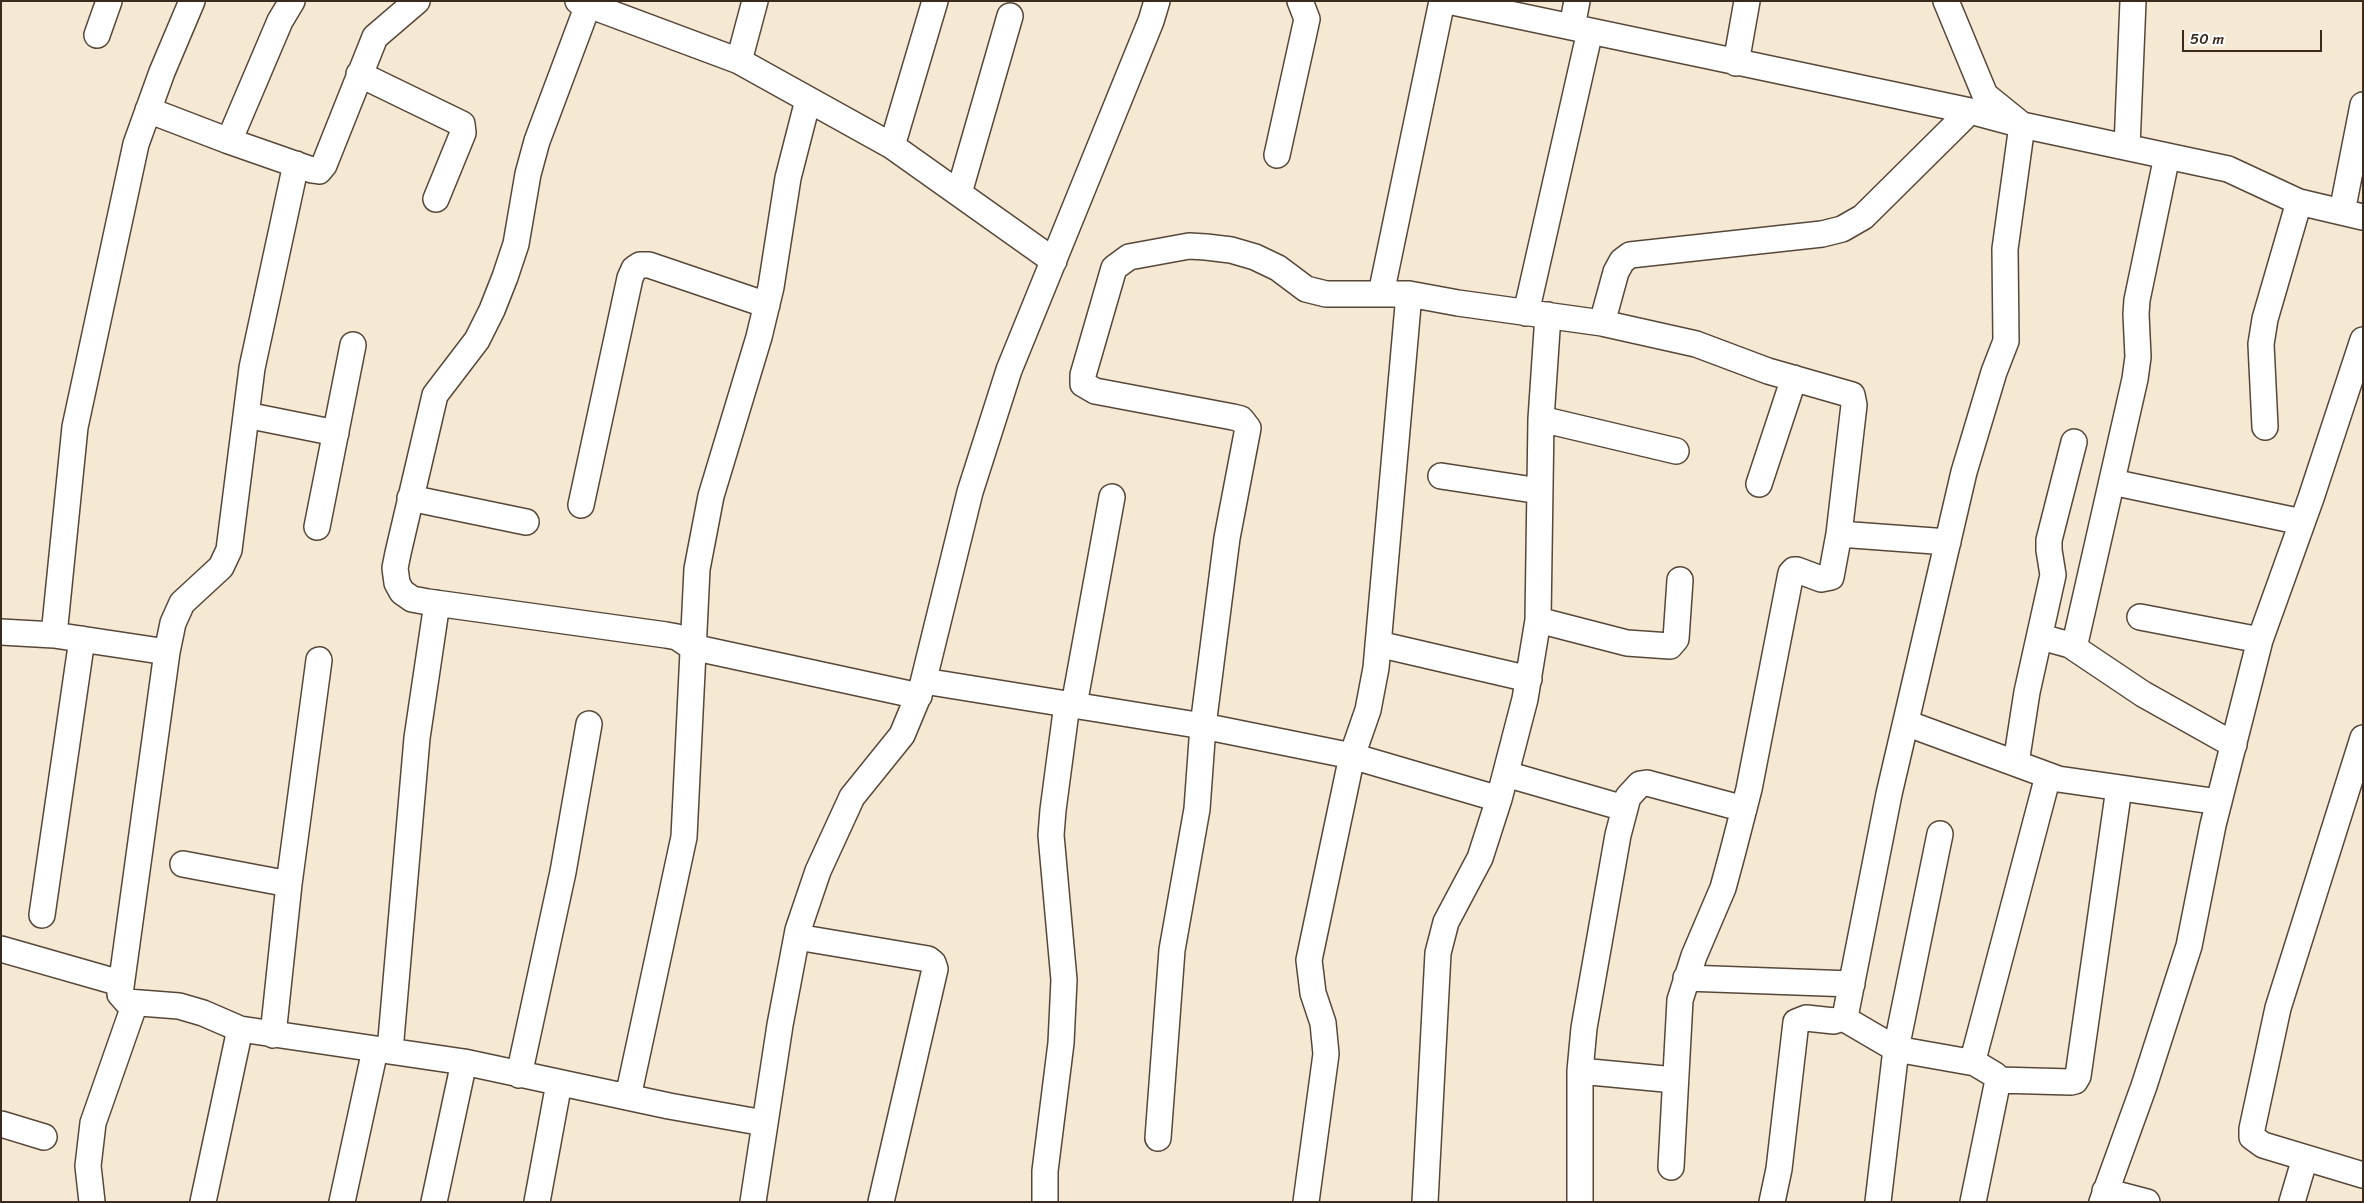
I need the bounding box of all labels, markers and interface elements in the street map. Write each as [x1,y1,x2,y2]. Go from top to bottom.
scale bar [2184,20,2324,52]
text: 50 m [2190,26,2224,52]

